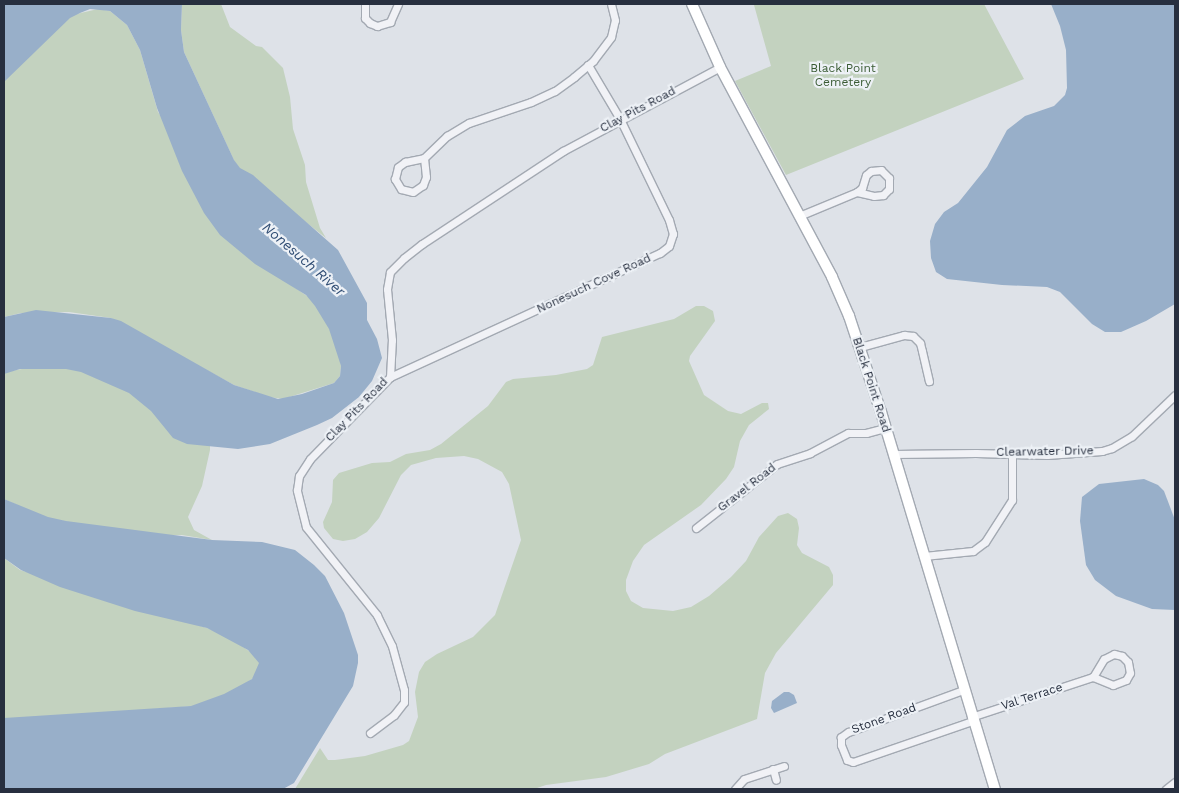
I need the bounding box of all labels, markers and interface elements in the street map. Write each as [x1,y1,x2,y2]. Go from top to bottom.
park label: Black Point Cemetery [810,62,876,90]
street label: Clay Pits Road [598,84,678,136]
water label: Nonesuch River [259,219,349,299]
street label: Nonesuch Cove Road [535,251,653,317]
street label: Black Point Road [849,336,893,434]
street label: Clay Pits Road [323,375,391,445]
street label: Clearwater Drive [996,444,1094,460]
street label: Gravel Road [715,461,779,515]
street label: Val Terrace [999,680,1065,714]
street label: Stone Road [850,701,918,737]

